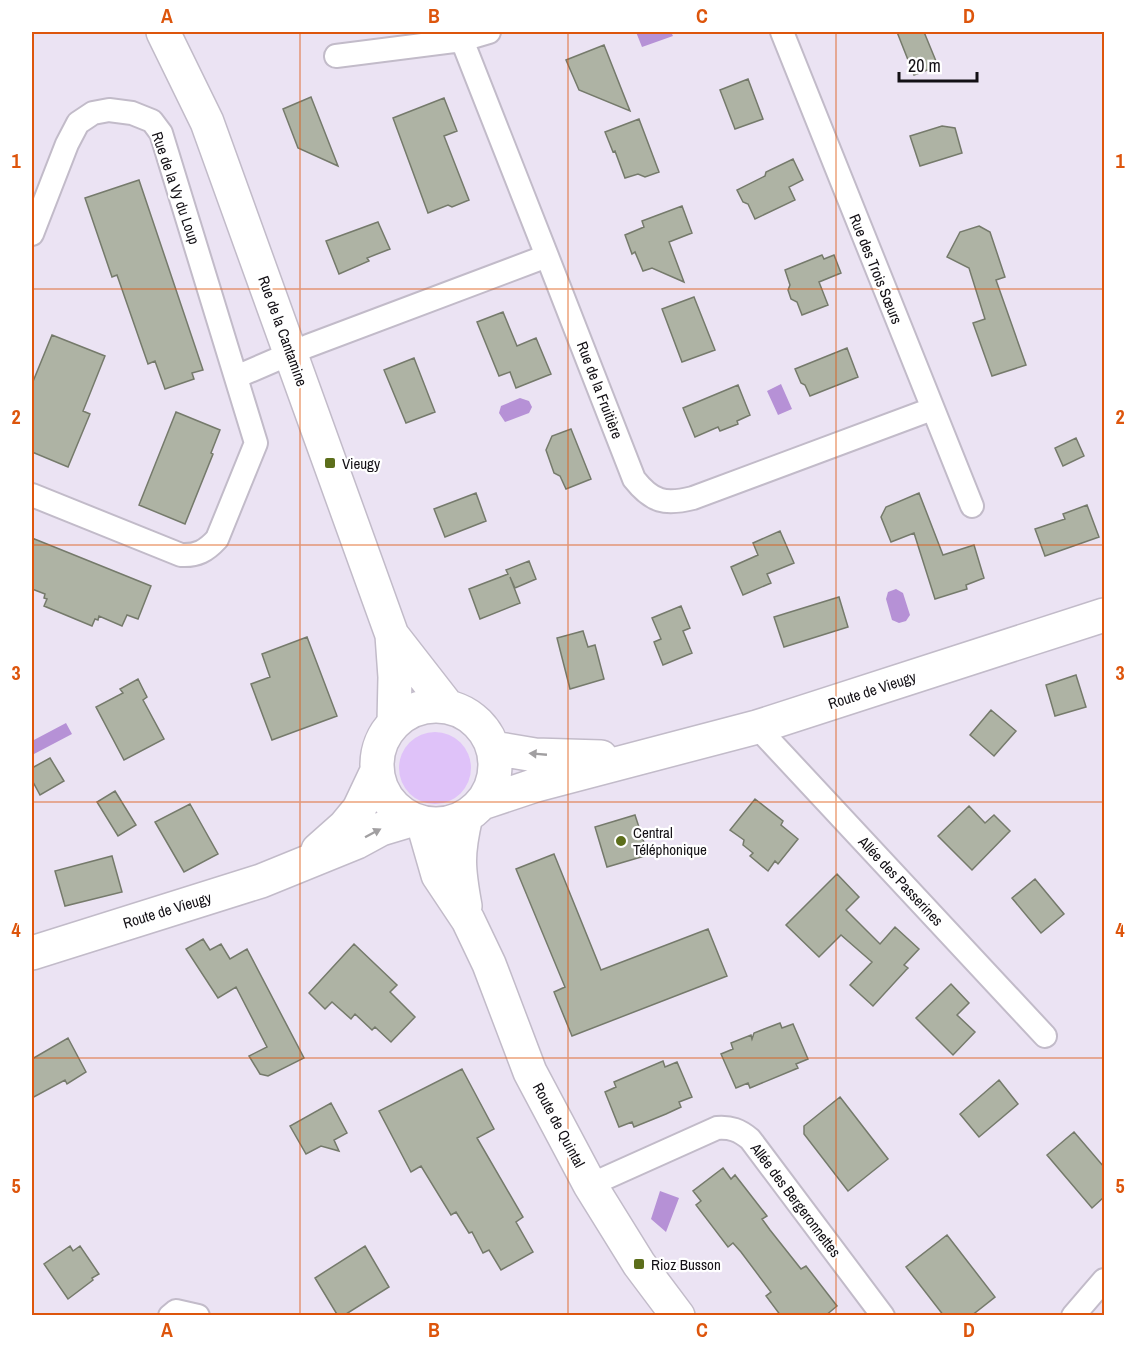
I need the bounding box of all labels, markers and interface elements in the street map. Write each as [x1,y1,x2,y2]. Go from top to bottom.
text: A [161,2,173,29]
text: B [428,2,440,29]
text: C [696,2,708,29]
text: D [963,2,975,29]
scale bar [899,45,977,83]
text: 20 m [908,53,941,78]
street label: Rue de la Vy du Loup [147,129,205,247]
text: 1 [11,147,21,174]
text: 1 [1115,147,1125,174]
street label: Rue des Trois Sœurs [844,211,908,327]
street label: Rue de la Cantamine [253,273,313,389]
street label: Rue de la Fruitière [572,338,628,442]
text: 2 [11,403,21,430]
text: 2 [1115,403,1125,430]
place label: Vieugy [342,453,381,474]
marker: Vieugy [323,456,337,470]
text: 3 [11,659,21,686]
text: 3 [1115,659,1125,686]
street label: Route de Vieugy [825,666,920,714]
one-way arrow [528,749,547,759]
place label: Central Téléphonique [633,822,707,860]
one-way arrow [365,828,382,838]
street label: Allée des Passerines [853,831,948,930]
marker: Central Téléphonique [614,834,628,848]
street label: Route de Vieugy [120,886,215,933]
text: 4 [11,916,21,943]
text: 4 [1115,916,1125,943]
street label: Route de Quintal [528,1079,590,1171]
street label: Allée des Bergeronnettes [745,1138,846,1261]
text: 5 [11,1172,21,1199]
text: 5 [1115,1172,1125,1199]
place label: Rioz Busson [651,1254,721,1275]
marker: Rioz Busson [632,1257,646,1271]
text: A [161,1316,173,1343]
text: B [428,1316,440,1343]
text: C [696,1316,708,1343]
text: D [963,1316,975,1343]

